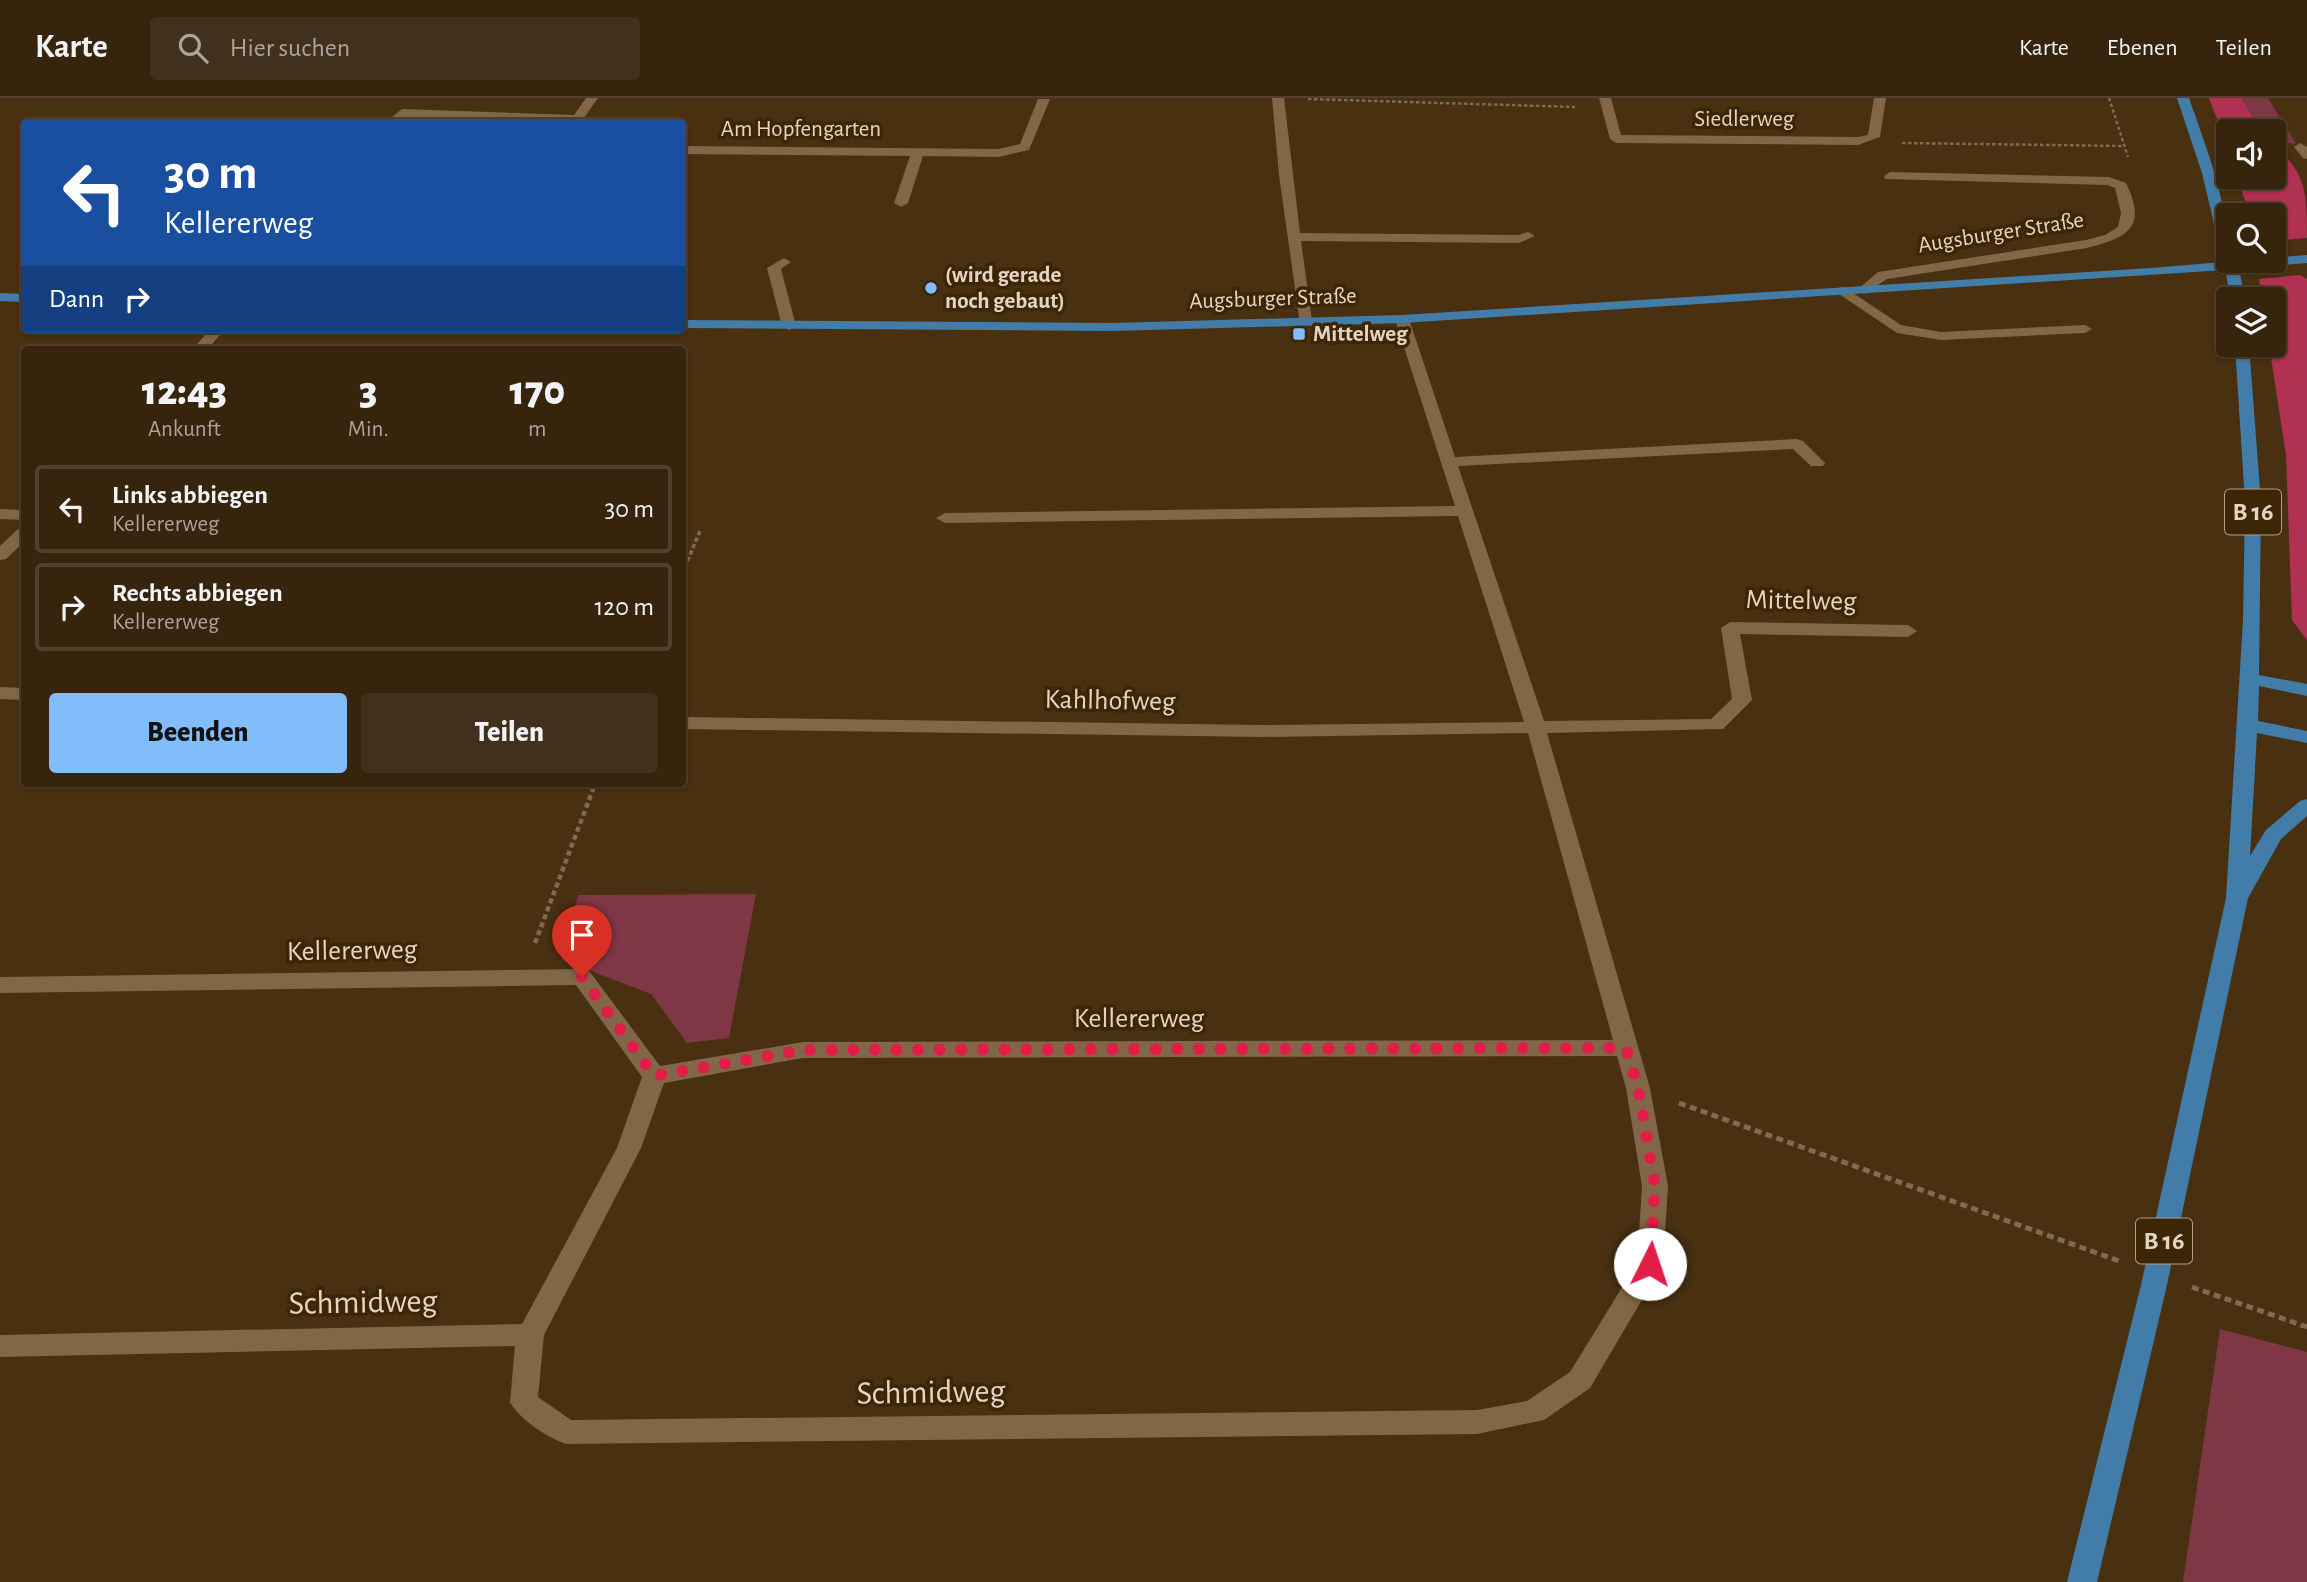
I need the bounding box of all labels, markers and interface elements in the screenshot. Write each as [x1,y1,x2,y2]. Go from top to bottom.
search box [150,17,640,80]
icon: search [174,29,212,67]
text: Karte [35,31,108,64]
text: Hier suchen [230,35,350,61]
text: Karte [2019,36,2069,60]
text: Ebenen [2107,36,2178,60]
text: Teilen [2216,36,2272,60]
street label: Siedlerweg [1694,108,1795,131]
street label: Am Hopfengarten [721,118,881,141]
map controls [2216,119,2286,357]
button: sound [2216,119,2286,189]
icon: left [49,147,140,238]
text: 30 m [164,149,258,198]
button: search [2216,203,2286,273]
text: Kellererweg [164,207,313,239]
street label: Augsburger Straße [1917,209,2085,257]
place label: (wird gerade noch gebaut) [945,264,1065,313]
icon: right [118,280,156,318]
marker: (wird gerade noch gebaut) [923,280,939,296]
street label: Augsburger Straße [1189,285,1357,313]
text: Dann [49,286,104,312]
button: layers [2216,287,2286,357]
place label: Mittelweg [1313,323,1408,346]
marker: Mittelweg [1291,326,1307,342]
text: 12:43 [142,370,227,412]
text: 3 [359,370,377,412]
text: 170 [509,370,565,412]
text: Ankunft [148,418,221,441]
text: Min. [348,418,389,441]
text: m [528,418,547,441]
text: Links abbiegen [112,482,268,508]
icon: left [53,490,91,528]
road number: B 16 [2225,490,2281,534]
text: 30 m [604,496,654,522]
text: Kellererweg [112,513,219,536]
text: Rechts abbiegen [112,580,283,606]
street label: Mittelweg [1745,586,1857,616]
icon: right [53,588,91,626]
text: 120 m [594,594,654,620]
text: Kellererweg [112,611,219,634]
street label: Kahlhofweg [1044,686,1176,716]
button: Beenden [49,693,347,773]
button: Teilen [361,693,658,773]
pin [552,905,612,977]
icon: arrive [563,916,601,954]
street label: Kellererweg [287,936,418,966]
street label: Kellererweg [1074,1005,1205,1033]
road number: B 16 [2136,1218,2192,1264]
position arrow [1613,1227,1687,1301]
street label: Schmidweg [288,1285,438,1321]
street label: Schmidweg [856,1375,1006,1411]

